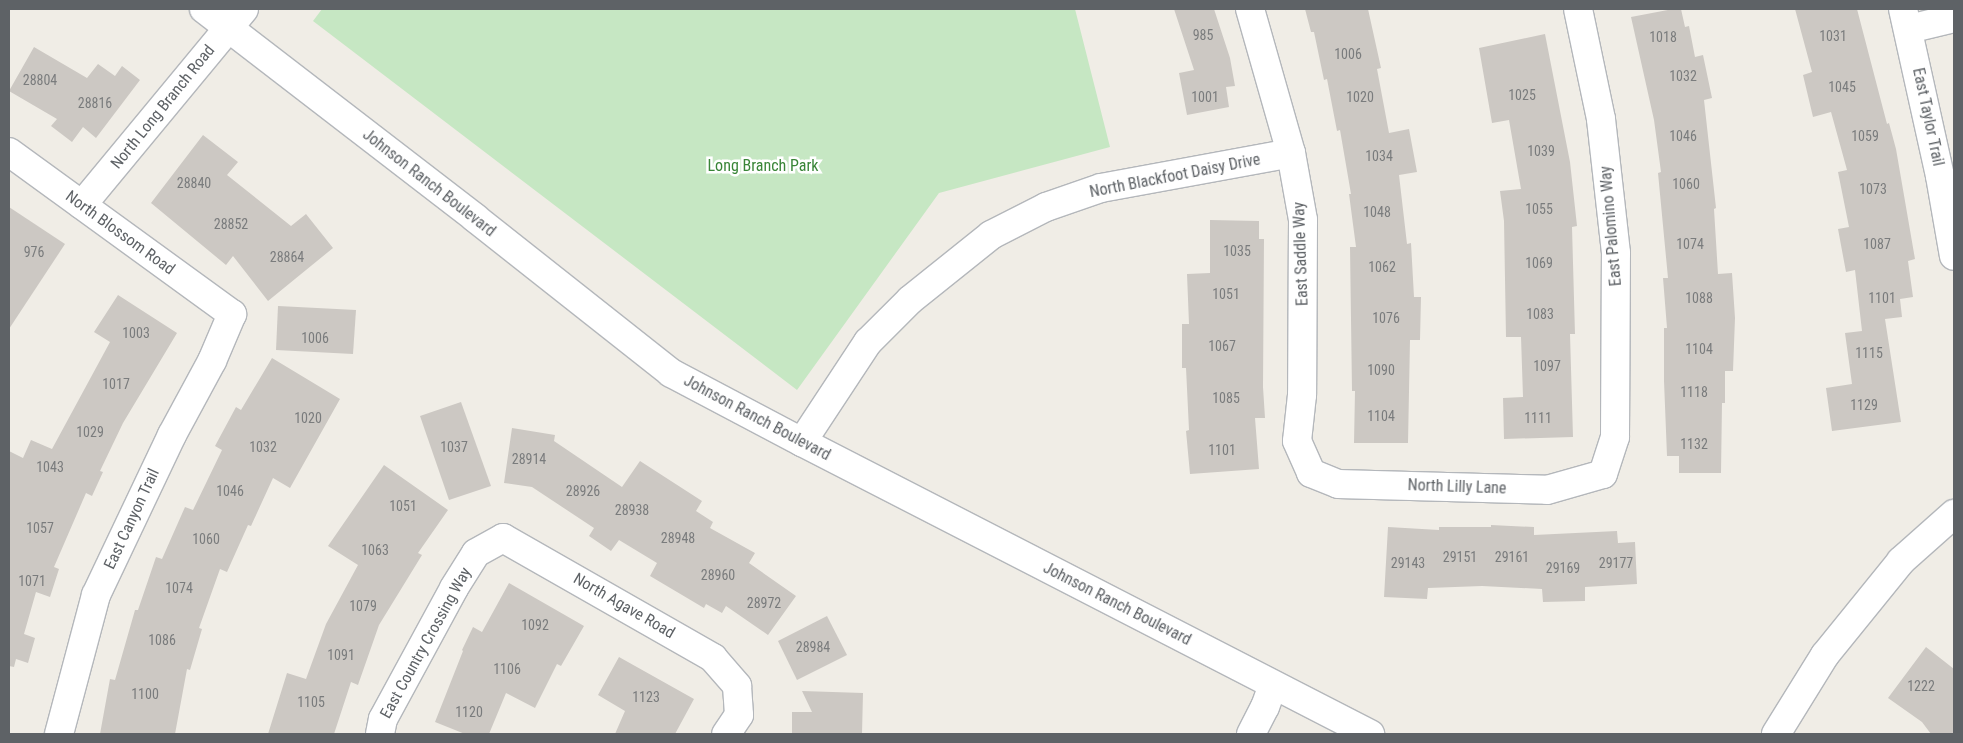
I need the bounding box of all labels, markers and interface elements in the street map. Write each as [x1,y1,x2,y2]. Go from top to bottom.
house number: 985 [1193,27,1213,43]
house number: 1031 [1819,28,1847,44]
house number: 1018 [1649,29,1677,45]
street label: North Long Branch Road [107,41,219,173]
house number: 1006 [1334,46,1362,62]
street label: East Taylor Trail [1908,66,1948,168]
house number: 1032 [1669,68,1697,84]
house number: 28804 [23,72,57,88]
house number: 1045 [1828,79,1856,95]
house number: 1025 [1508,87,1536,103]
house number: 1001 [1191,89,1219,105]
house number: 1020 [1346,89,1374,105]
house number: 28816 [78,95,112,111]
street label: Johnson Ranch Boulevard [359,125,499,241]
house number: 1046 [1669,128,1697,144]
house number: 1059 [1851,128,1879,144]
house number: 1039 [1527,143,1555,159]
house number: 1034 [1365,148,1393,164]
street label: North Blackfoot Daisy Drive [1088,150,1262,202]
park label: Long Branch Park [708,156,818,176]
street label: East Palomino Way [1596,165,1626,287]
house number: 28840 [177,175,211,191]
house number: 1060 [1672,176,1700,192]
house number: 1073 [1859,181,1887,197]
street label: North Blossom Road [62,187,178,279]
house number: 1055 [1525,201,1553,217]
street label: East Saddle Way [1290,202,1312,306]
house number: 1048 [1363,204,1391,220]
house number: 28852 [214,216,248,232]
house number: 1074 [1676,236,1704,252]
house number: 1087 [1863,236,1891,252]
house number: 1035 [1223,243,1251,259]
house number: 976 [24,244,44,260]
house number: 28864 [270,249,304,265]
house number: 1069 [1525,255,1553,271]
house number: 1062 [1368,259,1396,275]
house number: 1051 [1212,286,1240,302]
house number: 1088 [1685,290,1713,306]
house number: 1101 [1868,290,1896,306]
house number: 1083 [1526,306,1554,322]
house number: 1076 [1372,310,1400,326]
house number: 1003 [122,325,150,341]
house number: 1006 [301,330,329,346]
house number: 1067 [1208,338,1236,354]
house number: 1104 [1685,341,1713,357]
house number: 1115 [1855,345,1883,361]
house number: 1097 [1533,358,1561,374]
house number: 1090 [1367,362,1395,378]
street label: Johnson Ranch Boulevard [680,371,834,465]
house number: 1017 [102,376,130,392]
house number: 1118 [1680,384,1708,400]
house number: 1085 [1212,390,1240,406]
house number: 1129 [1850,397,1878,413]
house number: 1104 [1367,408,1395,424]
house number: 1020 [294,410,322,426]
house number: 1111 [1524,410,1552,426]
house number: 1029 [76,424,104,440]
house number: 1132 [1680,436,1708,452]
house number: 1032 [249,439,277,455]
house number: 1037 [440,439,468,455]
house number: 1101 [1208,442,1236,458]
house number: 28914 [512,451,546,467]
house number: 1043 [36,459,64,475]
street label: East Canyon Trail [100,465,164,573]
street label: North Lilly Lane [1407,476,1507,498]
house number: 1046 [216,483,244,499]
house number: 28926 [566,483,600,499]
house number: 1051 [389,498,417,514]
house number: 28938 [615,502,649,518]
house number: 1057 [26,520,54,536]
house number: 28948 [661,530,695,546]
house number: 1060 [192,531,220,547]
house number: 1063 [361,542,389,558]
house number: 29151 [1443,549,1477,565]
house number: 29161 [1495,549,1529,565]
house number: 29143 [1391,555,1425,571]
house number: 29177 [1599,555,1633,571]
street label: Johnson Ranch Boulevard [1040,558,1194,650]
house number: 29169 [1546,560,1580,576]
street label: East Country Crossing Way [377,564,475,722]
house number: 28960 [701,567,735,583]
street label: North Agave Road [570,569,678,643]
house number: 1071 [18,573,46,589]
house number: 1074 [165,580,193,596]
house number: 28972 [747,595,781,611]
house number: 1079 [349,598,377,614]
house number: 1092 [521,617,549,633]
house number: 1086 [148,632,176,648]
house number: 28984 [796,639,830,655]
house number: 1091 [327,647,355,663]
house number: 1106 [493,661,521,677]
house number: 1222 [1907,678,1935,694]
house number: 1100 [131,686,159,702]
house number: 1123 [632,689,660,705]
house number: 1105 [297,694,325,710]
house number: 1120 [455,704,483,720]

